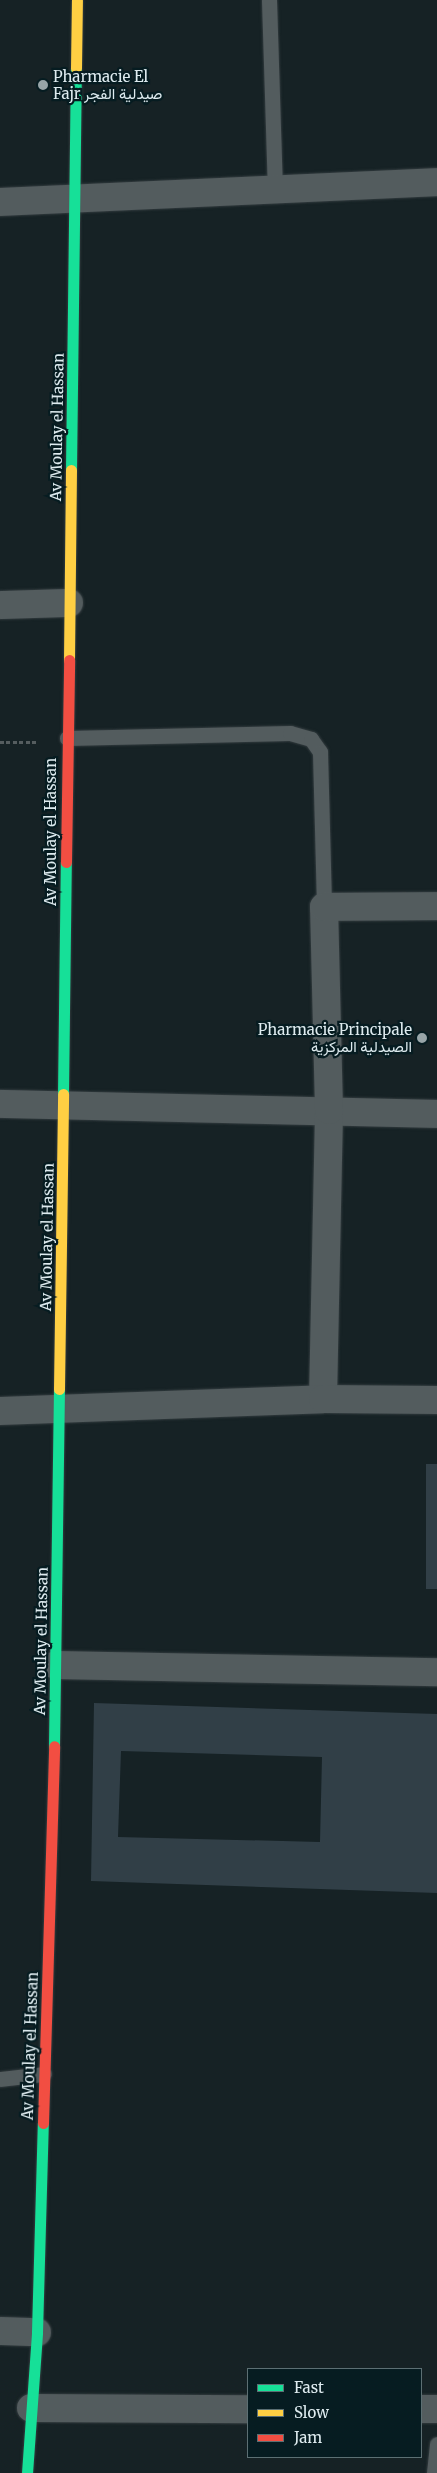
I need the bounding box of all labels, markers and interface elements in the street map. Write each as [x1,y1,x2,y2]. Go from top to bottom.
place label: Pharmacie El Fajr صيدلية الفجر [53,67,162,102]
marker: Pharmacie El Fajr صيدلية الفجر [37,79,49,91]
street label: Av Moulay el Hassan [47,353,67,501]
street label: Av Moulay el Hassan [42,758,60,906]
place label: Pharmacie Principale الصيدلية المركزية [258,1020,412,1055]
marker: Pharmacie Principale الصيدلية المركزية [416,1032,428,1044]
street label: Av Moulay el Hassan [37,1163,57,1311]
street label: Av Moulay el Hassan [31,1567,51,1715]
street label: Av Moulay el Hassan [18,1972,42,2120]
legend [247,2368,422,2458]
text: Fast [294,2378,324,2397]
text: Slow [294,2403,329,2422]
text: Jam [294,2428,322,2447]

